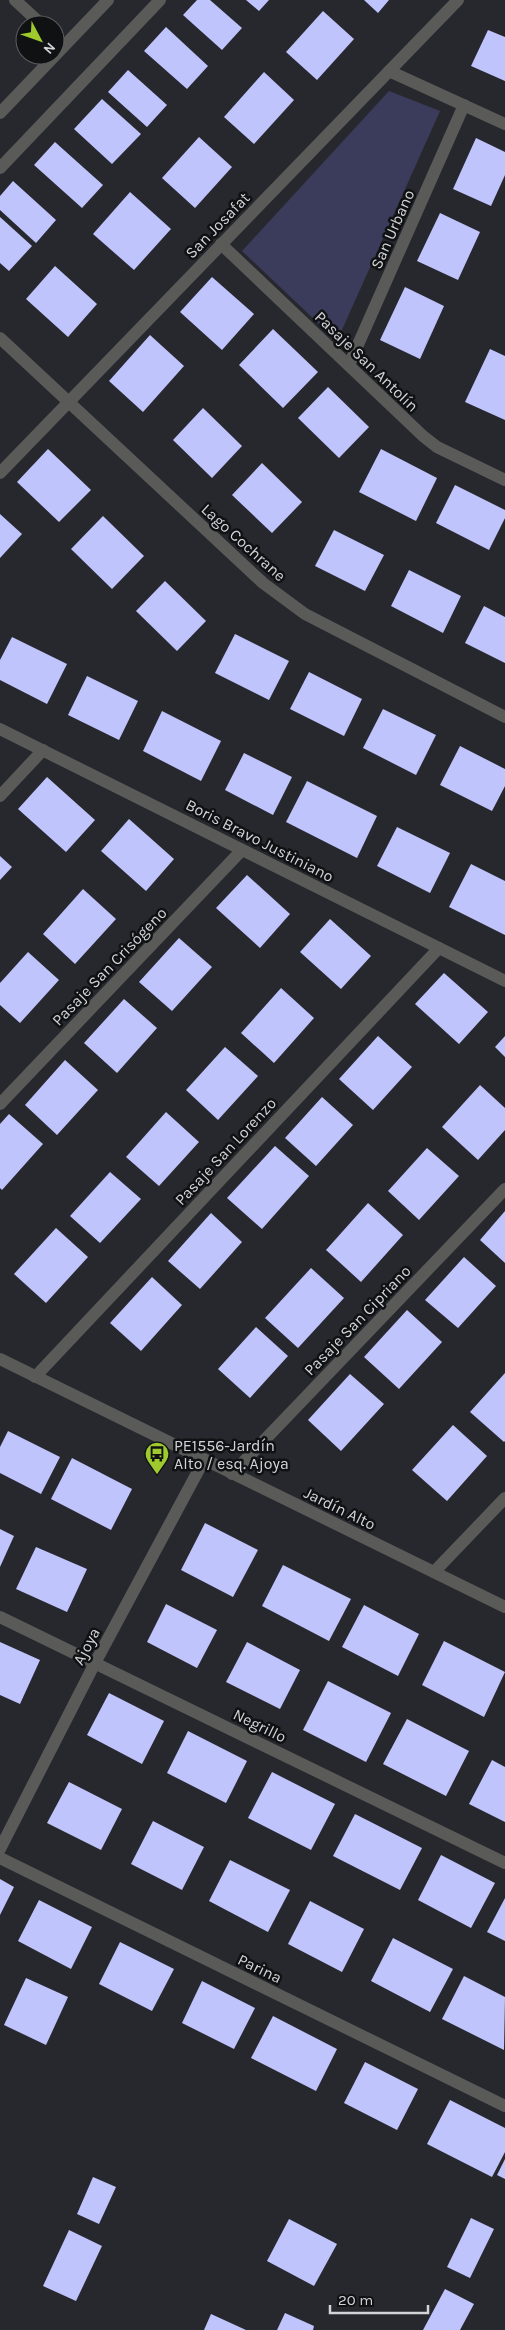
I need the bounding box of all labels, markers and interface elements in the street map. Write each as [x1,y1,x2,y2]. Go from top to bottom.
north arrow [15,15,65,65]
text: N [40,39,59,58]
street label: San Urbano [367,187,418,272]
street label: San Josafat [181,188,254,262]
street label: Pasaje San Antolín [311,307,422,416]
street label: Lago Cochrane [198,500,290,585]
street label: Boris Bravo Justiniano [183,795,337,886]
street label: Pasaje San Crisógeno [48,903,171,1029]
street label: Pasaje San Lorenzo [171,1094,280,1209]
street label: Pasaje San Cipriano [300,1261,415,1379]
place label: PE1556-Jardín Alto / esq. Ajoya [174,1436,289,1473]
bus stop icon: PE1556-Jardín Alto / esq. Ajoya [144,1441,170,1475]
street label: Jardín Alto [301,1483,379,1534]
street label: Ajoya [69,1624,104,1668]
street label: Negrillo [230,1705,289,1746]
street label: Parina [235,1950,285,1987]
scale bar [330,2282,428,2314]
text: 20 m [338,2291,373,2309]

